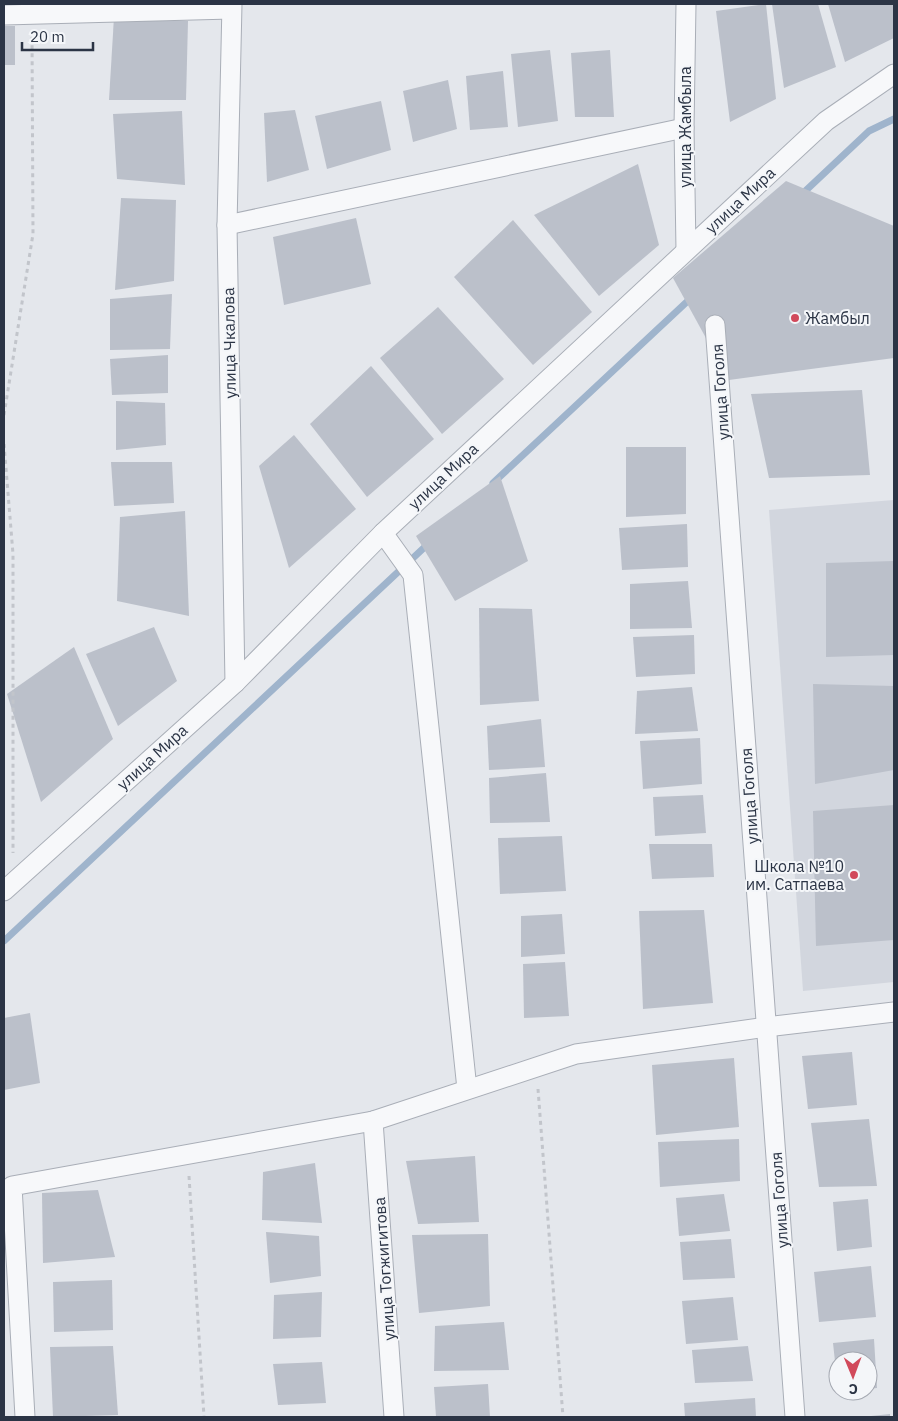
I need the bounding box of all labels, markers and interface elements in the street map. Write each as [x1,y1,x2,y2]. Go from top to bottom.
scale bar [22,20,94,52]
text: 20 m [30,27,65,46]
street label: улица Жамбыла [675,66,695,188]
street label: улица Мира [701,162,779,237]
street label: улица Чкалова [218,287,240,399]
place label: Жамбыл [805,308,870,328]
marker: Жамбыл [789,312,801,324]
street label: улица Гоголя [707,343,733,441]
street label: улица Мира [404,438,482,513]
street label: улица Мира [112,720,192,794]
street label: улица Гоголя [736,747,762,845]
place label: Школа №10 им. Сатпаева [746,856,844,894]
marker: Школа №10 им. Сатпаева [848,869,860,881]
street label: улица Гоголя [766,1151,792,1249]
street label: улица Тогжигитова [369,1196,399,1341]
north arrow [828,1351,878,1401]
text: С [849,1380,858,1398]

